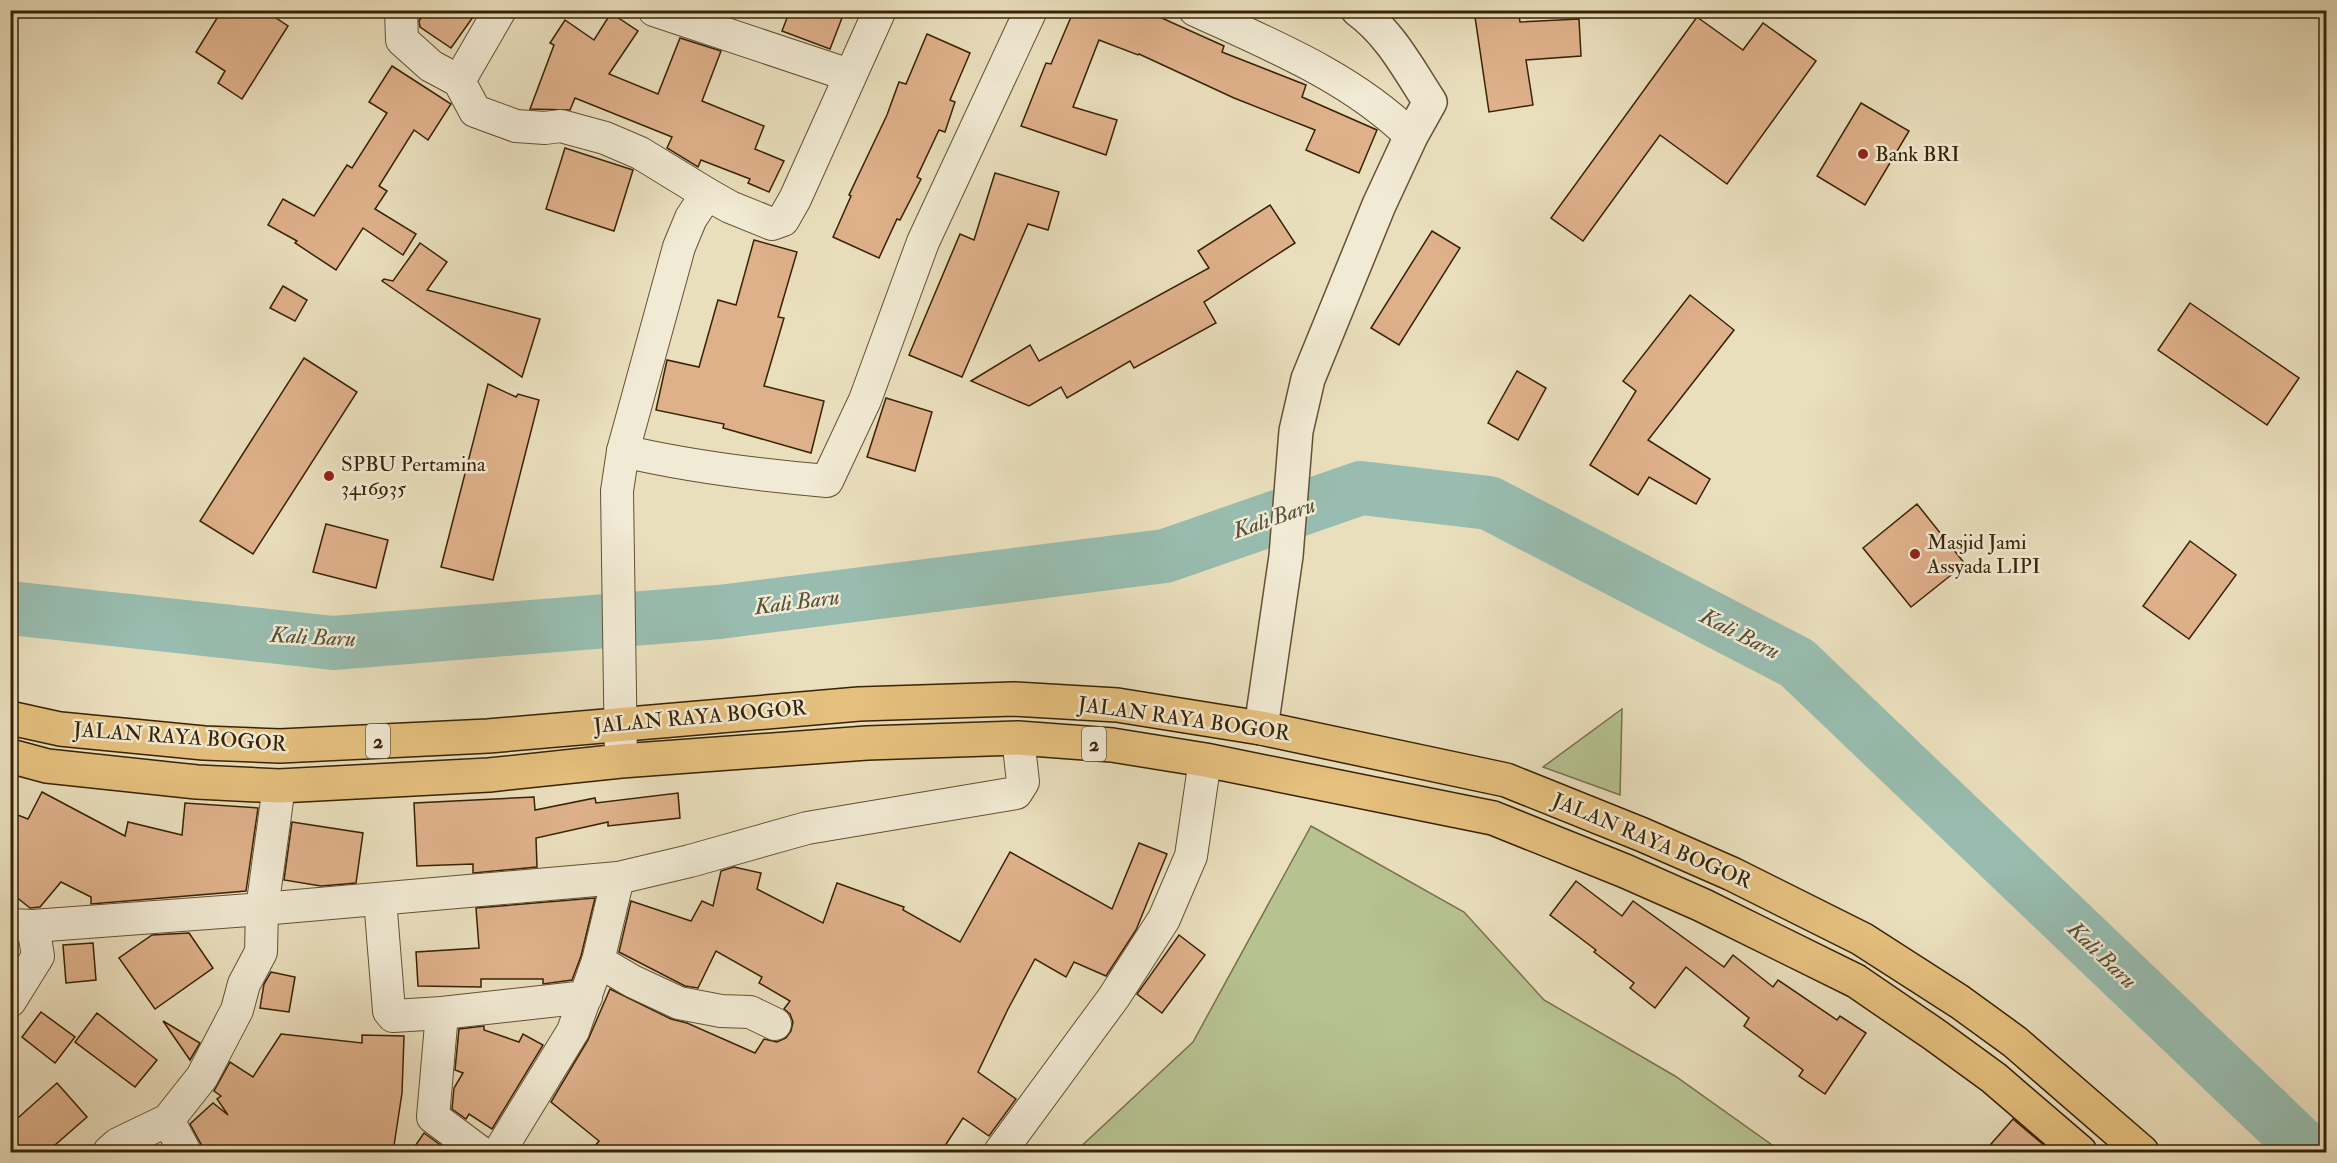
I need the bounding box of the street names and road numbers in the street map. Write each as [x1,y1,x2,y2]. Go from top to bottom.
street label: JALAN RAYA BOGOR [1075,691,1293,747]
street label: JALAN RAYA BOGOR [591,694,809,740]
street label: JALAN RAYA BOGOR [71,716,288,758]
road number: 2 [366,724,390,758]
road number: 2 [1082,727,1106,761]
street label: JALAN RAYA BOGOR [1547,786,1756,896]

